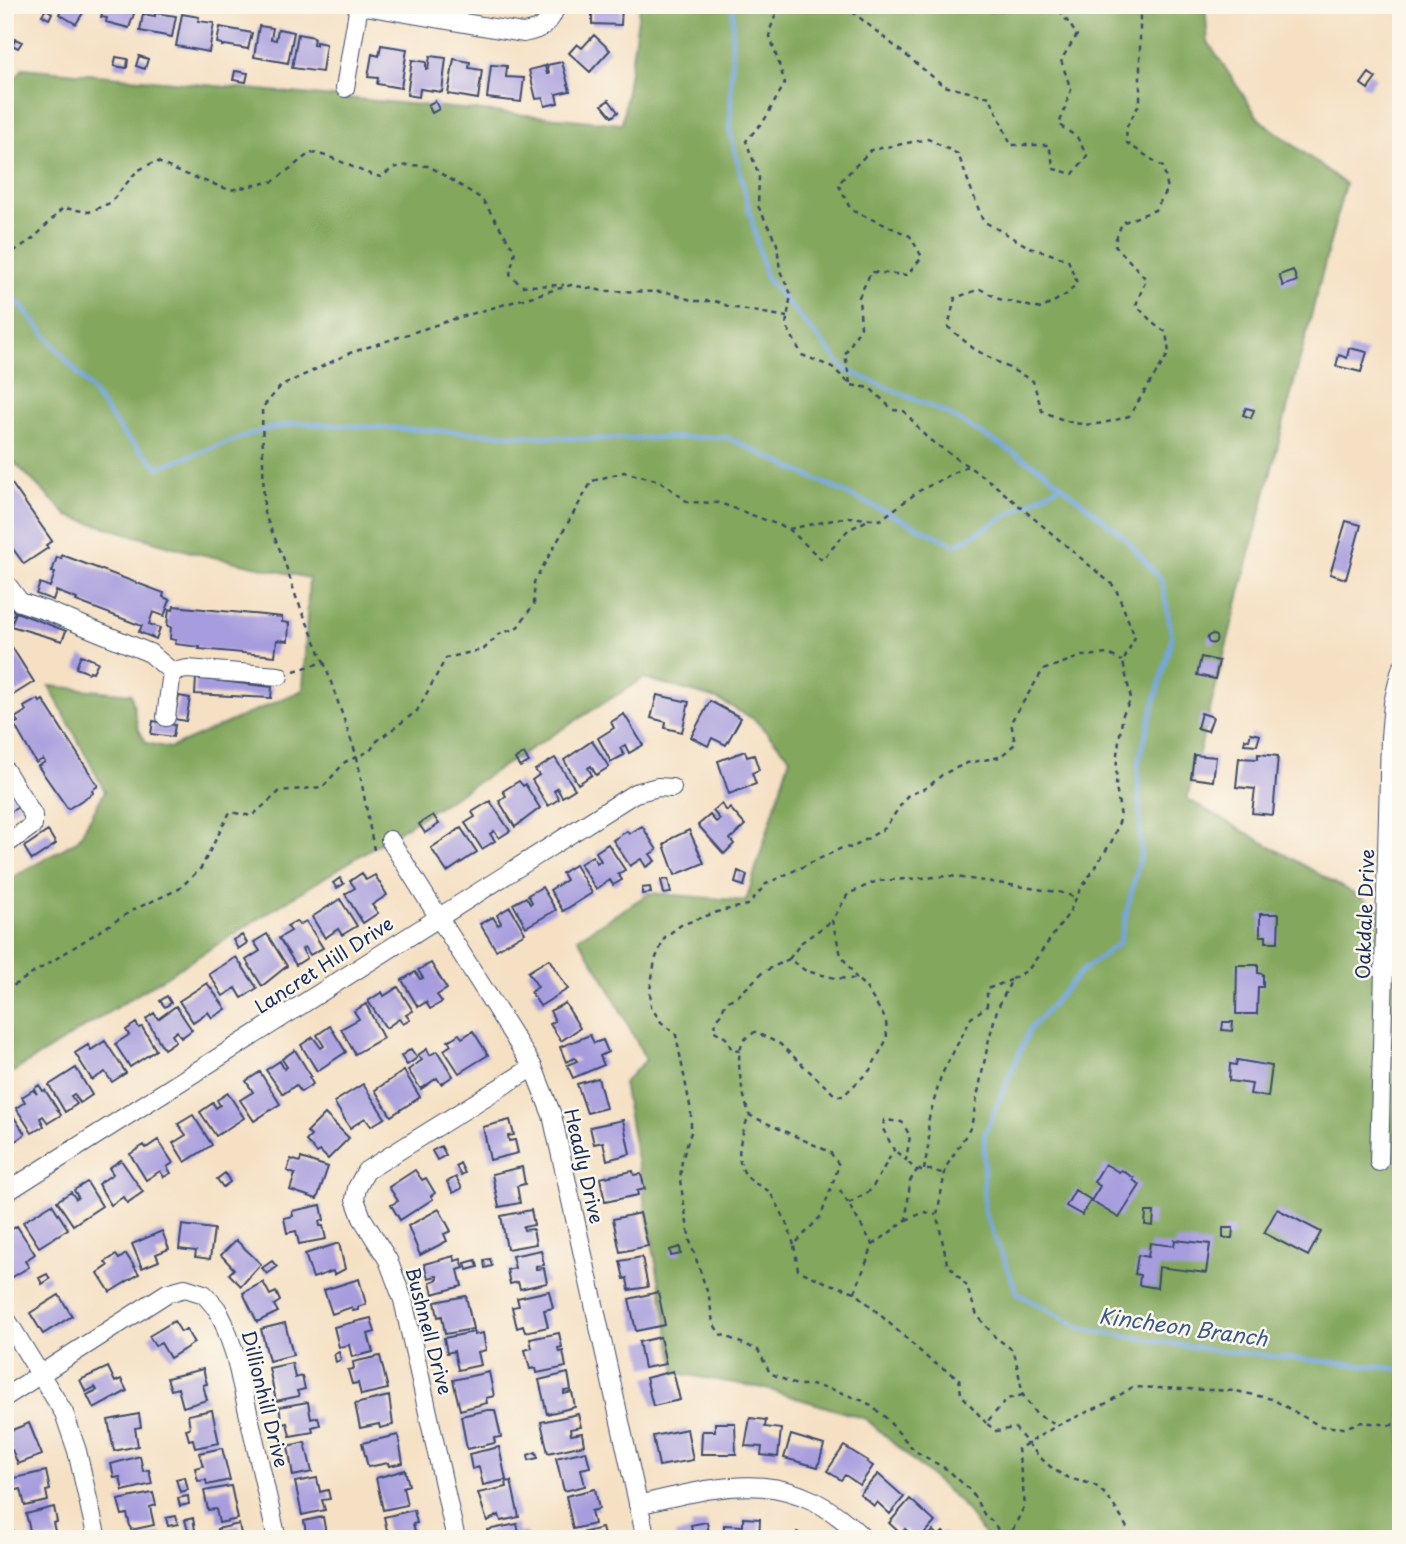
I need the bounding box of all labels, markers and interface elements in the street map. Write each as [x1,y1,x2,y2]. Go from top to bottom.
street label: Oakdale Drive [1348,848,1380,980]
street label: Lancret Hill Drive [249,909,398,1020]
street label: Headly Drive [558,1105,612,1226]
street label: Bushnell Drive [400,1264,460,1398]
water label: Kincheon Branch [1097,1298,1270,1354]
street label: Dillionhill Drive [235,1327,297,1470]

